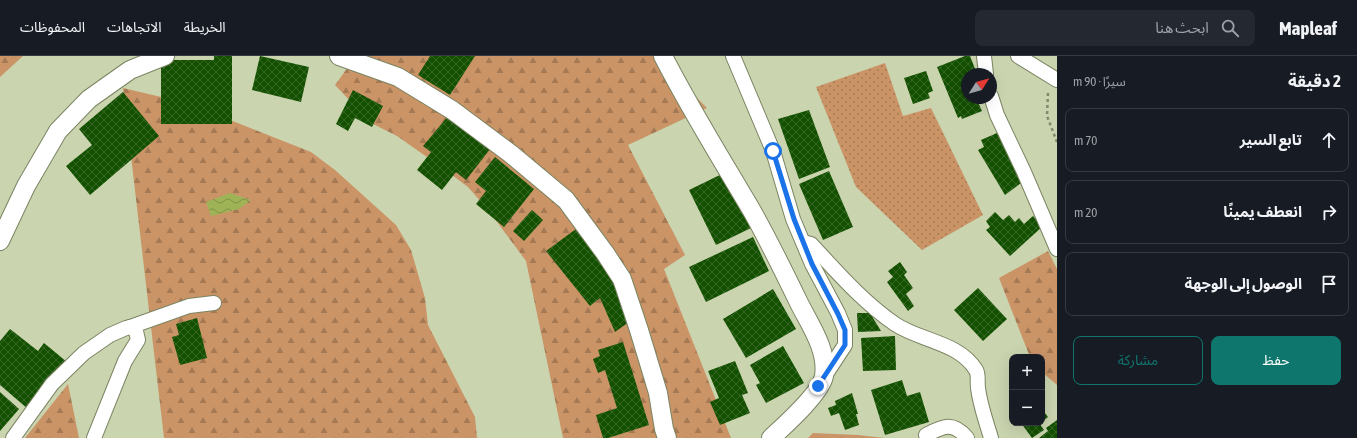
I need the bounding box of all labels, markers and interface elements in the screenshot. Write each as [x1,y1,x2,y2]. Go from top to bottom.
search box [975,10,1255,46]
icon: search [1219,17,1241,39]
text: Mapleaf [1279,17,1337,39]
text: المحفوظات [20,19,85,35]
text: الاتجاهات [107,19,162,35]
text: الخريطة [184,19,226,35]
text: ابحث هنا [1155,19,1209,36]
north arrow [961,68,997,104]
text: 2 دقيقة [1288,71,1341,91]
text: سيرًا · 90 m [1073,74,1126,89]
icon: ahead [1318,129,1340,151]
text: تابع السير [1240,131,1302,148]
text: 70 m [1074,133,1097,148]
route start [764,142,782,160]
icon: right [1318,201,1340,223]
text: انعطف يمينًا [1223,203,1302,220]
text: 20 m [1074,205,1097,220]
icon: arrive [1318,273,1340,295]
text: الوصول إلى الوجهة [1185,275,1302,292]
button: مشاركة [1073,336,1203,385]
button: حفظ [1211,336,1341,385]
map controls [1009,354,1045,426]
button: + [1009,354,1045,390]
route end [809,377,827,395]
button: − [1009,390,1045,426]

